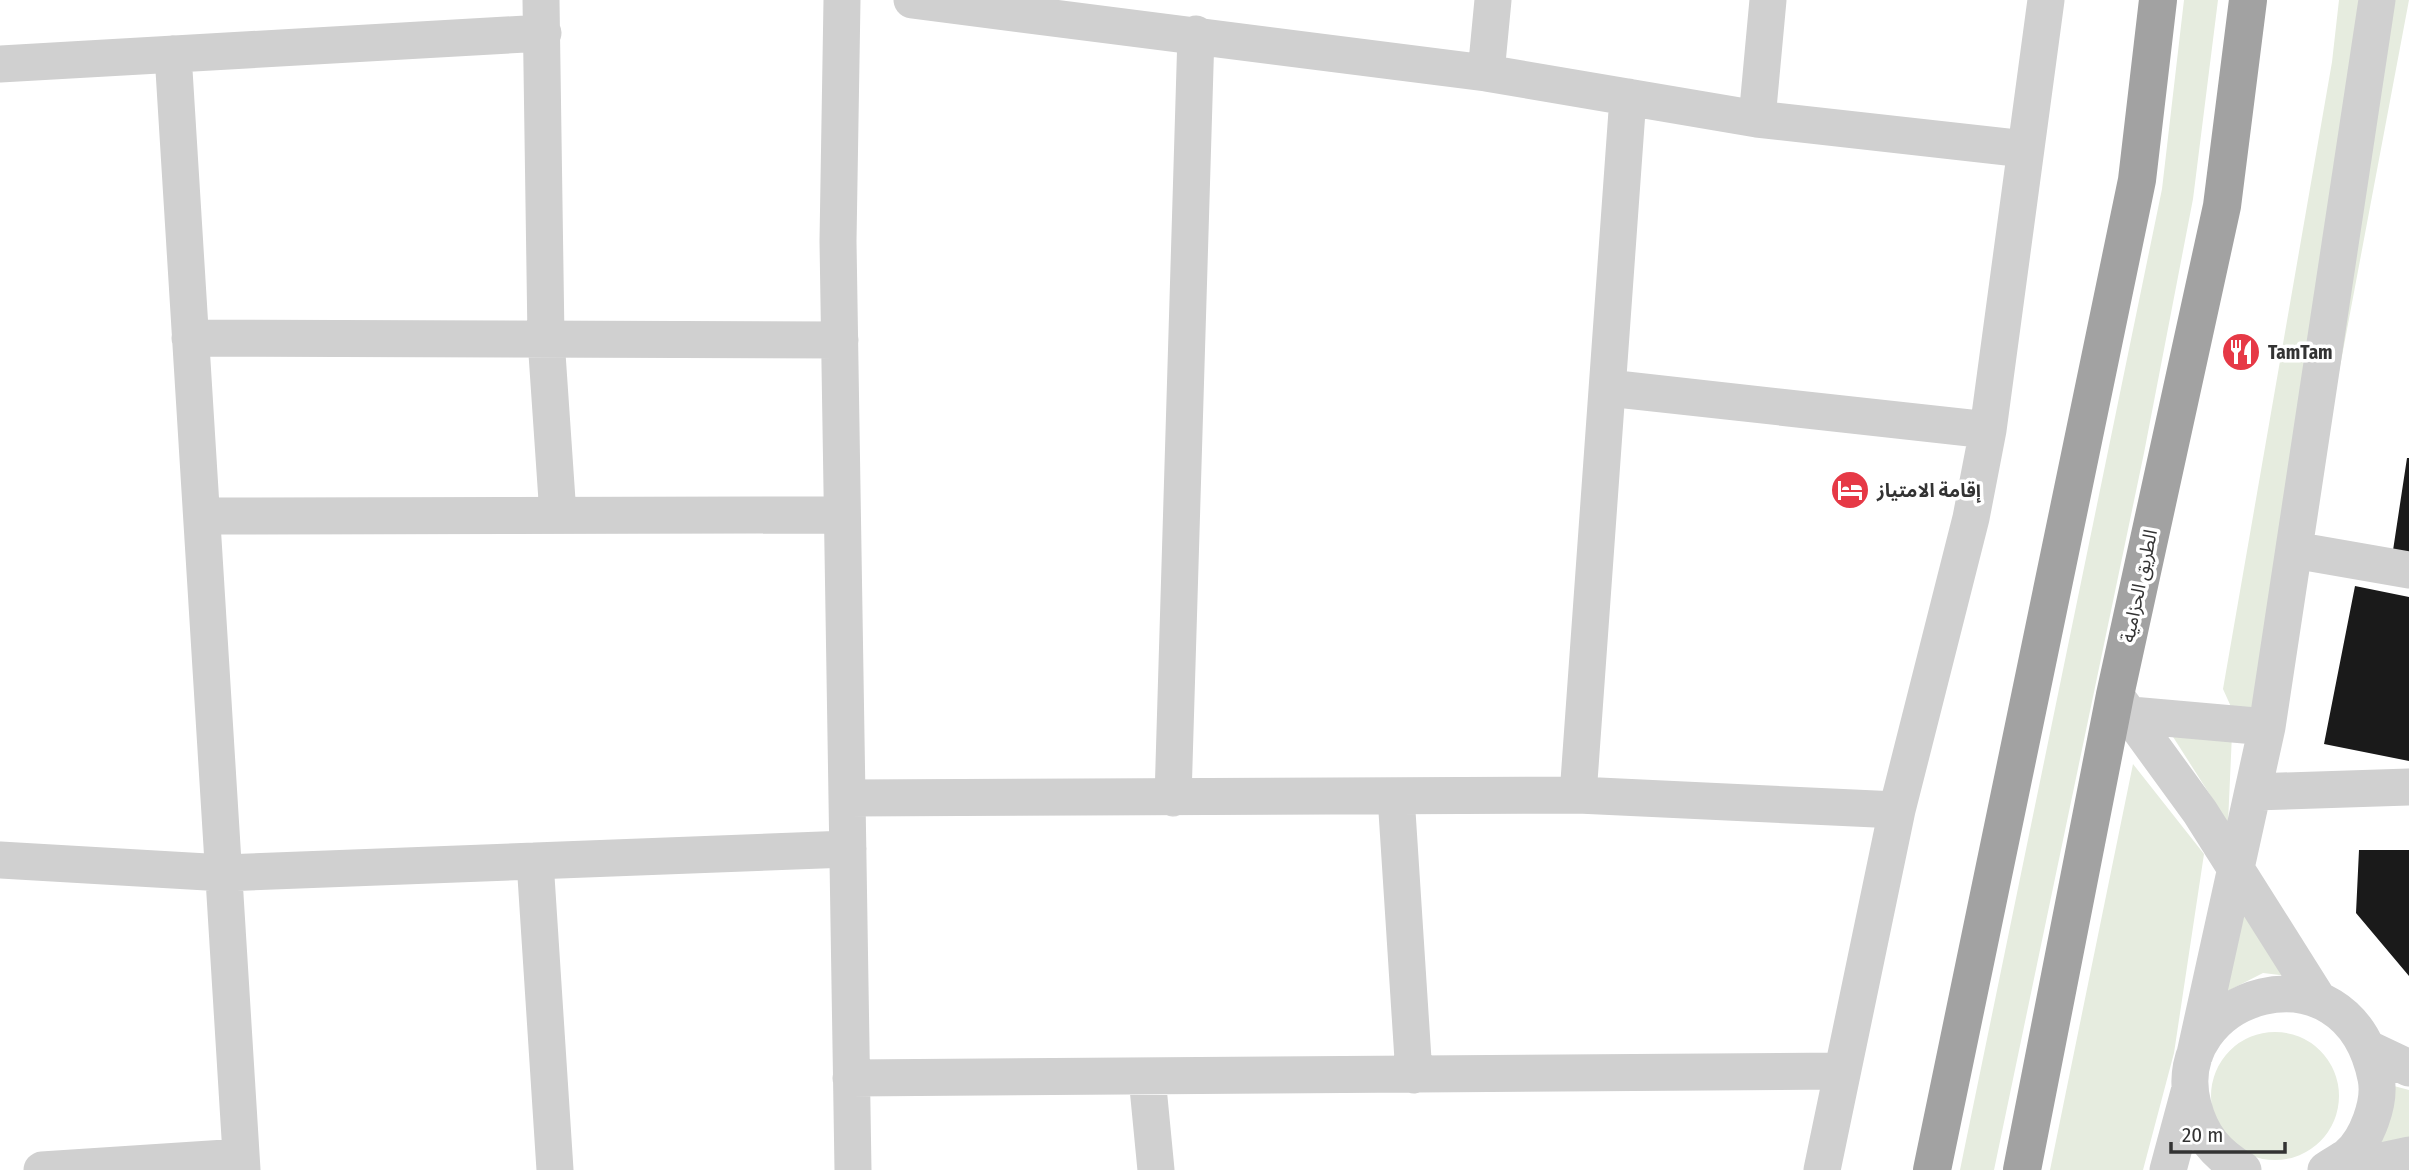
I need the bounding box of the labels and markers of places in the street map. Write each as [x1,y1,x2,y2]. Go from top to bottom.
restaurant icon: TamTam [2220,331,2262,373]
place label: TamTam [2268,341,2333,364]
hotel icon: إقامة الامتياز [1829,469,1871,511]
place label: إقامة الامتياز [1876,479,1981,503]

